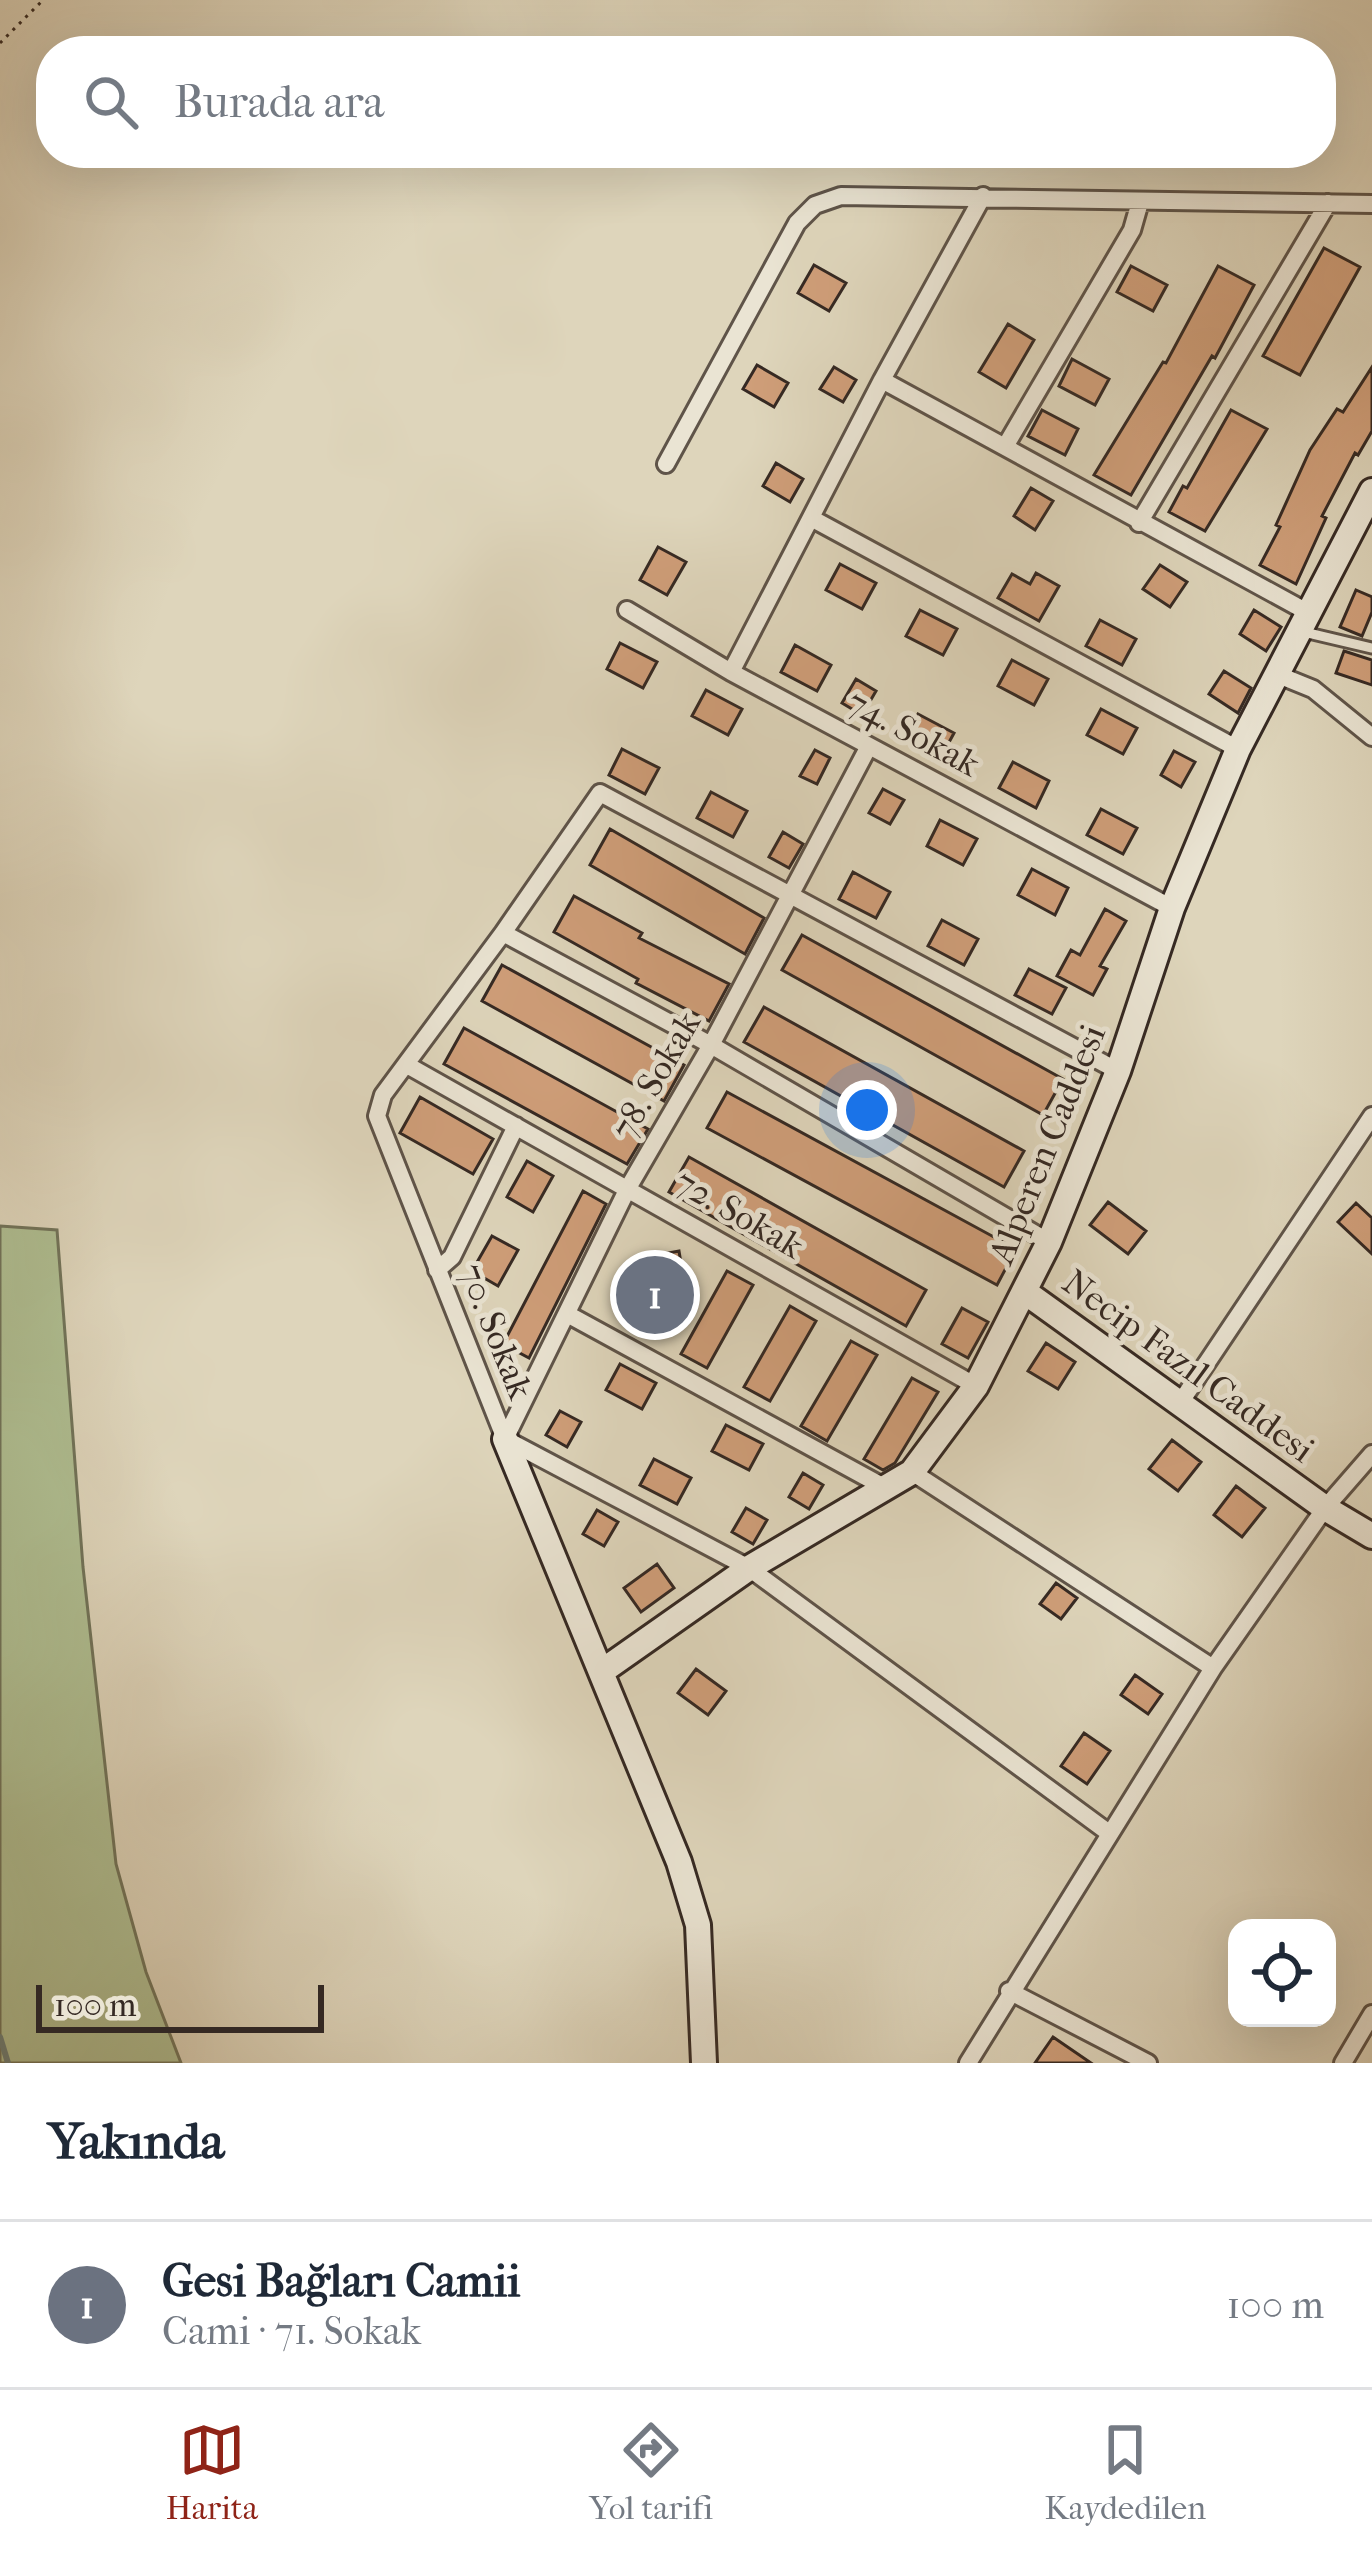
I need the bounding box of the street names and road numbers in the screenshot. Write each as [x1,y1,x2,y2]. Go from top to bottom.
street label: 74. Sokak [840,681,987,785]
street label: 78. Sokak [603,1004,709,1147]
street label: Alperen Caddesi [979,1018,1114,1272]
street label: 72. Sokak [668,1161,811,1267]
street label: 70. Sokak [450,1258,542,1405]
street label: Necip Fazıl Caddesi [1055,1261,1322,1471]

